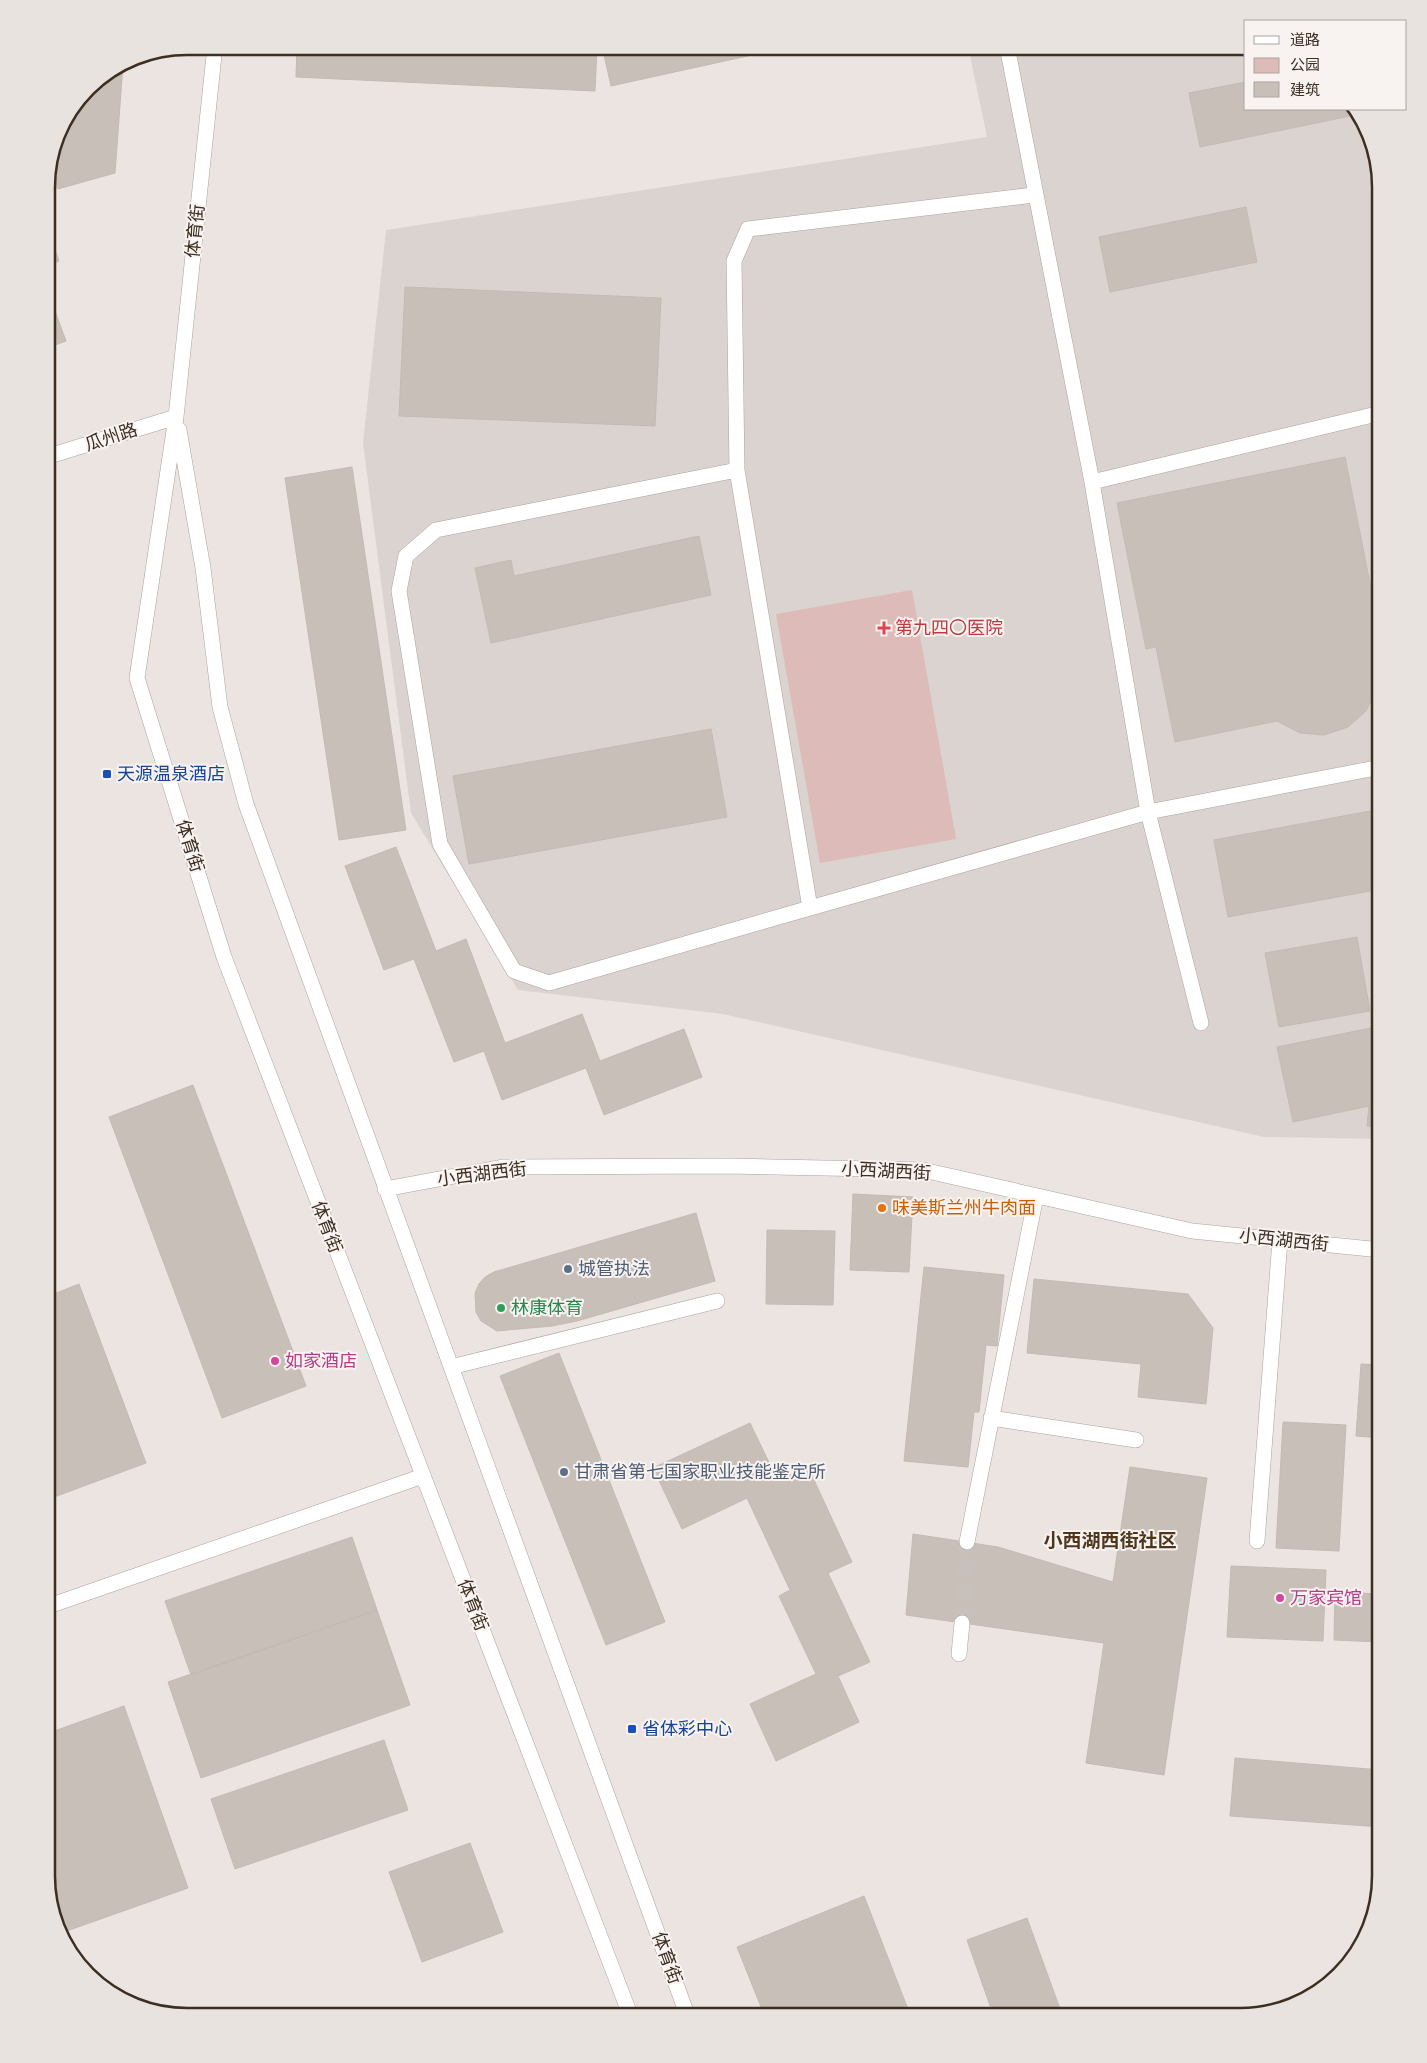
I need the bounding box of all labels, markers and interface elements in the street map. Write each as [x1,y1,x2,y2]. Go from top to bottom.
legend [1244,20,1407,110]
text: 道路 [1290,30,1320,49]
text: 公园 [1290,55,1320,74]
text: 建筑 [1290,80,1320,99]
street label: 体育街 [180,203,209,259]
street label: 瓜州路 [82,417,140,456]
place label: 第九四〇医院 [895,616,1003,639]
marker: 第九四〇医院 [877,621,891,635]
place label: 天源温泉酒店 [117,762,225,785]
marker: 天源温泉酒店 [101,768,113,780]
street label: 体育街 [172,817,209,875]
street label: 小西湖西街 [436,1157,528,1190]
street label: 小西湖西街 [840,1157,932,1184]
place label: 味美斯兰州牛肉面 [892,1196,1036,1219]
street label: 体育街 [307,1197,348,1256]
marker: 味美斯兰州牛肉面 [876,1202,888,1214]
street label: 小西湖西街 [1238,1223,1330,1256]
place label: 城管执法 [578,1257,650,1280]
marker: 城管执法 [562,1263,574,1275]
place label: 林康体育 [511,1296,583,1319]
marker: 林康体育 [495,1302,507,1314]
place label: 如家酒店 [285,1349,357,1372]
marker: 如家酒店 [269,1355,281,1367]
place label: 甘肃省第七国家职业技能鉴定所 [574,1460,826,1483]
marker: 甘肃省第七国家职业技能鉴定所 [558,1466,570,1478]
district label: 小西湖西街社区 [1043,1528,1177,1552]
street label: 体育街 [453,1575,494,1634]
place label: 万家宾馆 [1290,1586,1362,1609]
marker: 万家宾馆 [1274,1592,1286,1604]
place label: 省体彩中心 [642,1717,732,1740]
marker: 省体彩中心 [626,1723,638,1735]
street label: 体育街 [647,1929,688,1987]

